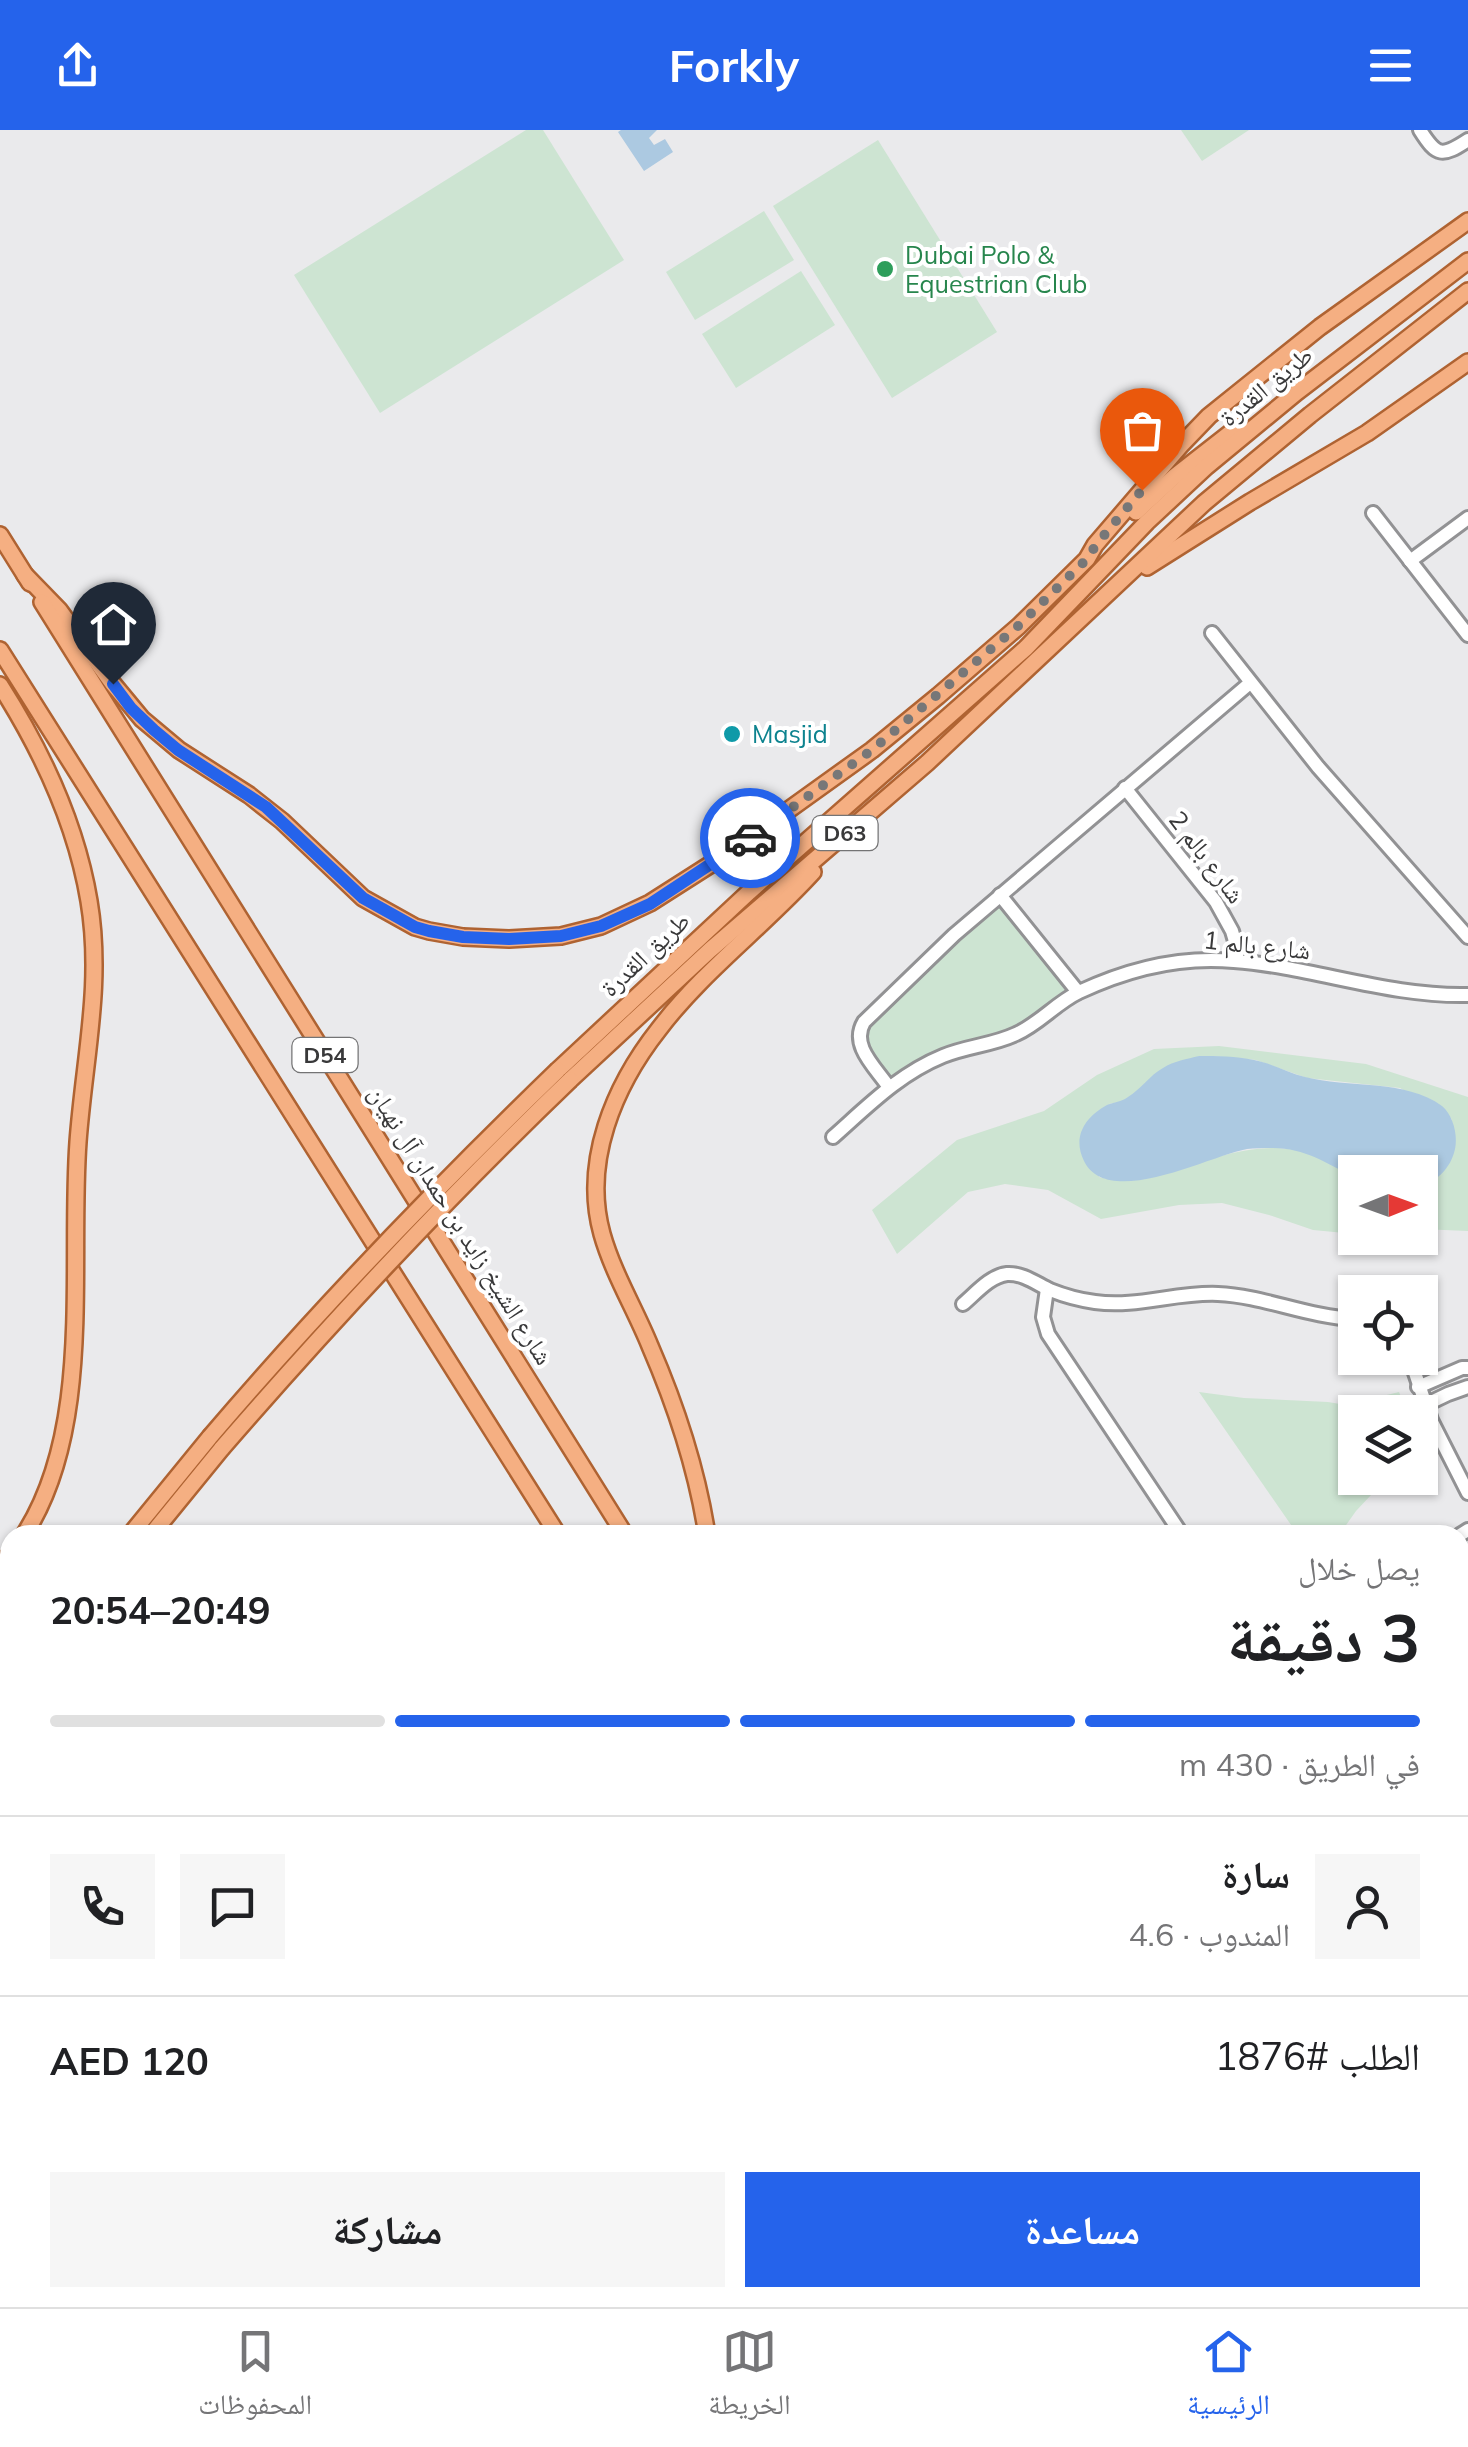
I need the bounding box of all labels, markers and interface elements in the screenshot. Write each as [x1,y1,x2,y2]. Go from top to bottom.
text: Forkly [669,37,799,93]
icon: share [50,38,105,93]
icon: menu [1363,38,1418,93]
place label: Dubai Polo & Equestrian Club [905,239,1087,299]
marker: Dubai Polo & Equestrian Club [874,258,896,280]
street label: طريق القدرة [1213,339,1319,433]
pin [1100,388,1185,491]
icon: bag [1115,403,1170,458]
pin [71,582,156,685]
icon: home [86,597,141,652]
place label: Masjid [752,718,828,749]
marker: Masjid [721,723,743,745]
courier [700,788,800,888]
street label: شارع بالم 2 [1161,805,1252,910]
icon: car [723,811,778,866]
road number: D63 [812,816,878,850]
street label: طريق القدرة [594,905,696,1003]
street label: شارع بالم 1 [1202,923,1312,968]
road number: D54 [292,1038,358,1072]
street label: شارع الشيخ زايد بن حمدان آل نهيان [362,1079,560,1371]
north arrow [1338,1155,1438,1255]
map controls [1338,1155,1438,1495]
button: locate [1338,1275,1438,1375]
button: layers [1338,1395,1438,1495]
text: يصل خلال [1298,1548,1420,1588]
text: 20:49–20:54 [50,1586,270,1634]
text: 3 دقيقة [1227,1597,1420,1678]
text: في الطريق · 430 m [1179,1744,1420,1784]
text: سارة [1222,1850,1290,1898]
button: phone [50,1854,155,1959]
button: chat [180,1854,285,1959]
button: person [1315,1854,1420,1959]
text: المندوب · 4.6 [1128,1914,1290,1954]
text: الطلب #1876 [1215,2032,1420,2080]
text: AED 120 [50,2037,209,2085]
button: مشاركة [50,2172,725,2287]
button: مساعدة [745,2172,1420,2287]
tab: المحفوظات [198,2324,312,2432]
tab: الخريطة [708,2324,791,2432]
tab: الرئيسية [1187,2324,1270,2432]

